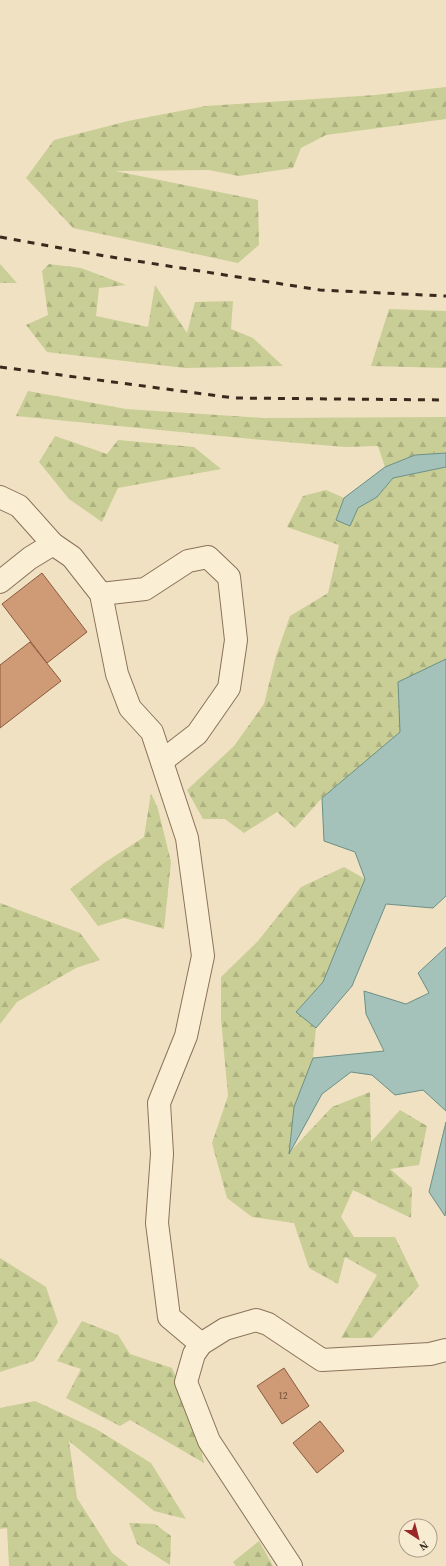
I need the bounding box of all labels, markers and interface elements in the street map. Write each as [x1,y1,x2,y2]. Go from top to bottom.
house number: 12 [278,1390,288,1402]
north arrow [398,1518,438,1558]
text: N [416,1537,431,1554]

